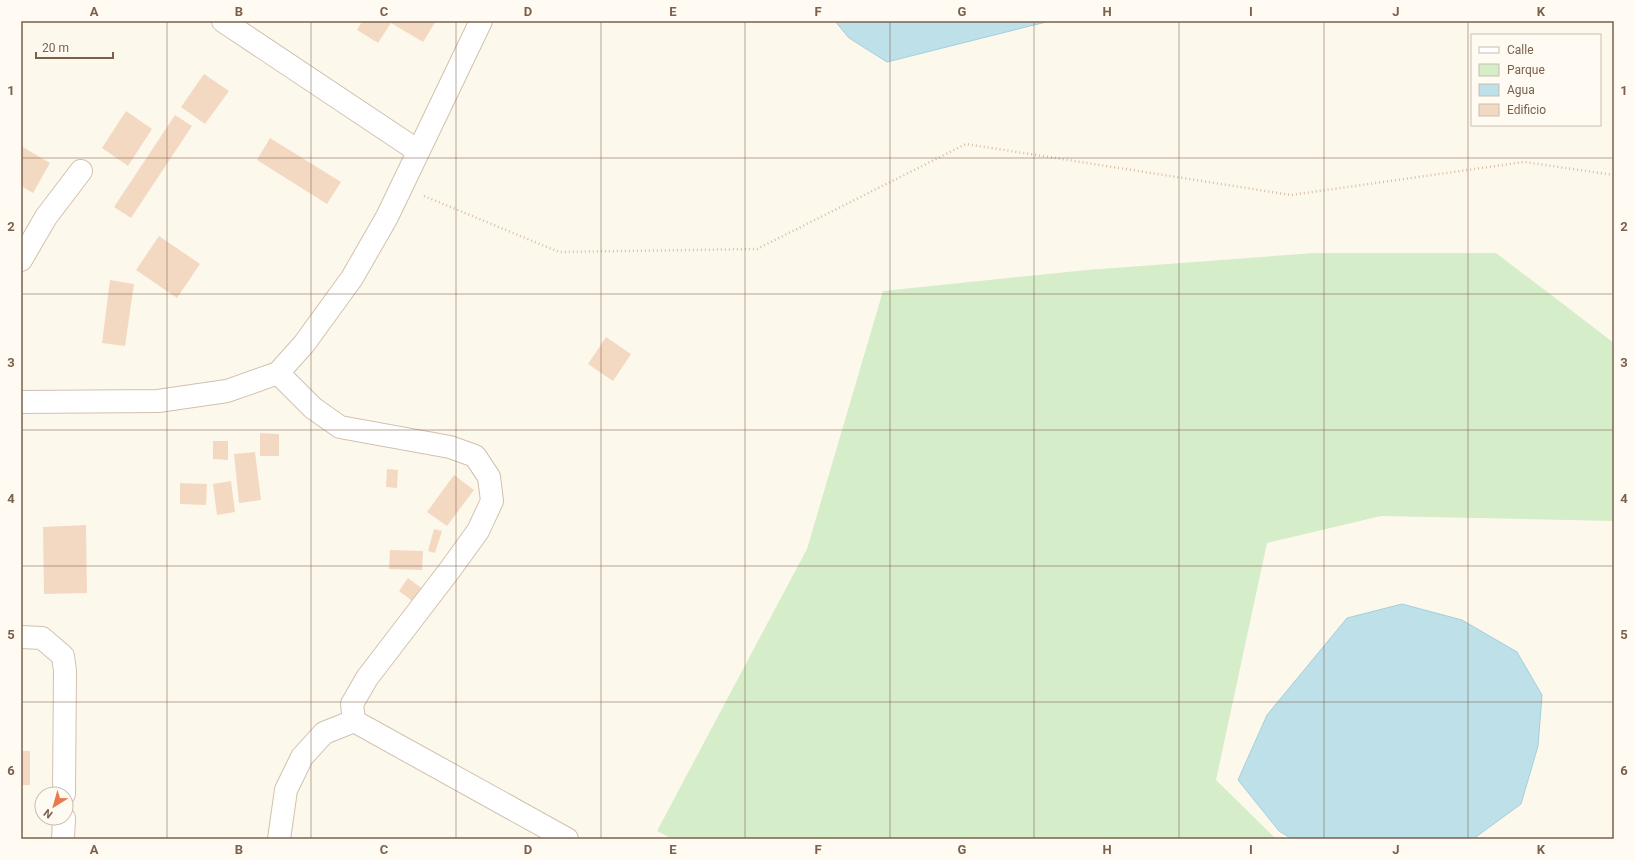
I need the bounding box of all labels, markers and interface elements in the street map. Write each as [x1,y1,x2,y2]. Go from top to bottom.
text: A [90,4,99,19]
text: B [235,4,243,19]
text: C [380,4,389,19]
text: D [524,4,532,19]
text: E [669,4,677,19]
text: F [814,4,822,19]
text: G [958,4,967,19]
text: H [1102,4,1112,19]
text: I [1249,4,1253,19]
text: J [1392,4,1400,19]
text: K [1537,4,1546,19]
scale bar [36,34,113,60]
legend [1471,34,1601,126]
text: 20 m [42,41,69,55]
text: Calle [1507,43,1534,57]
text: Parque [1507,63,1545,77]
text: 1 [7,83,15,98]
text: Agua [1507,83,1535,97]
text: 1 [1620,83,1628,98]
text: Edificio [1507,103,1546,117]
text: 2 [7,219,15,234]
text: 2 [1620,219,1628,234]
text: 3 [7,355,15,370]
text: 3 [1620,355,1628,370]
text: 4 [7,491,15,506]
text: 4 [1620,491,1628,506]
text: 5 [7,627,15,642]
text: 5 [1620,627,1628,642]
text: 6 [7,763,15,778]
text: 6 [1620,763,1628,778]
north arrow [34,786,74,826]
text: N [41,806,55,821]
text: A [90,842,99,857]
text: B [235,842,243,857]
text: C [380,842,389,857]
text: D [524,842,532,857]
text: E [669,842,677,857]
text: F [814,842,822,857]
text: G [958,842,967,857]
text: H [1102,842,1112,857]
text: I [1249,842,1253,857]
text: J [1392,842,1400,857]
text: K [1537,842,1546,857]

